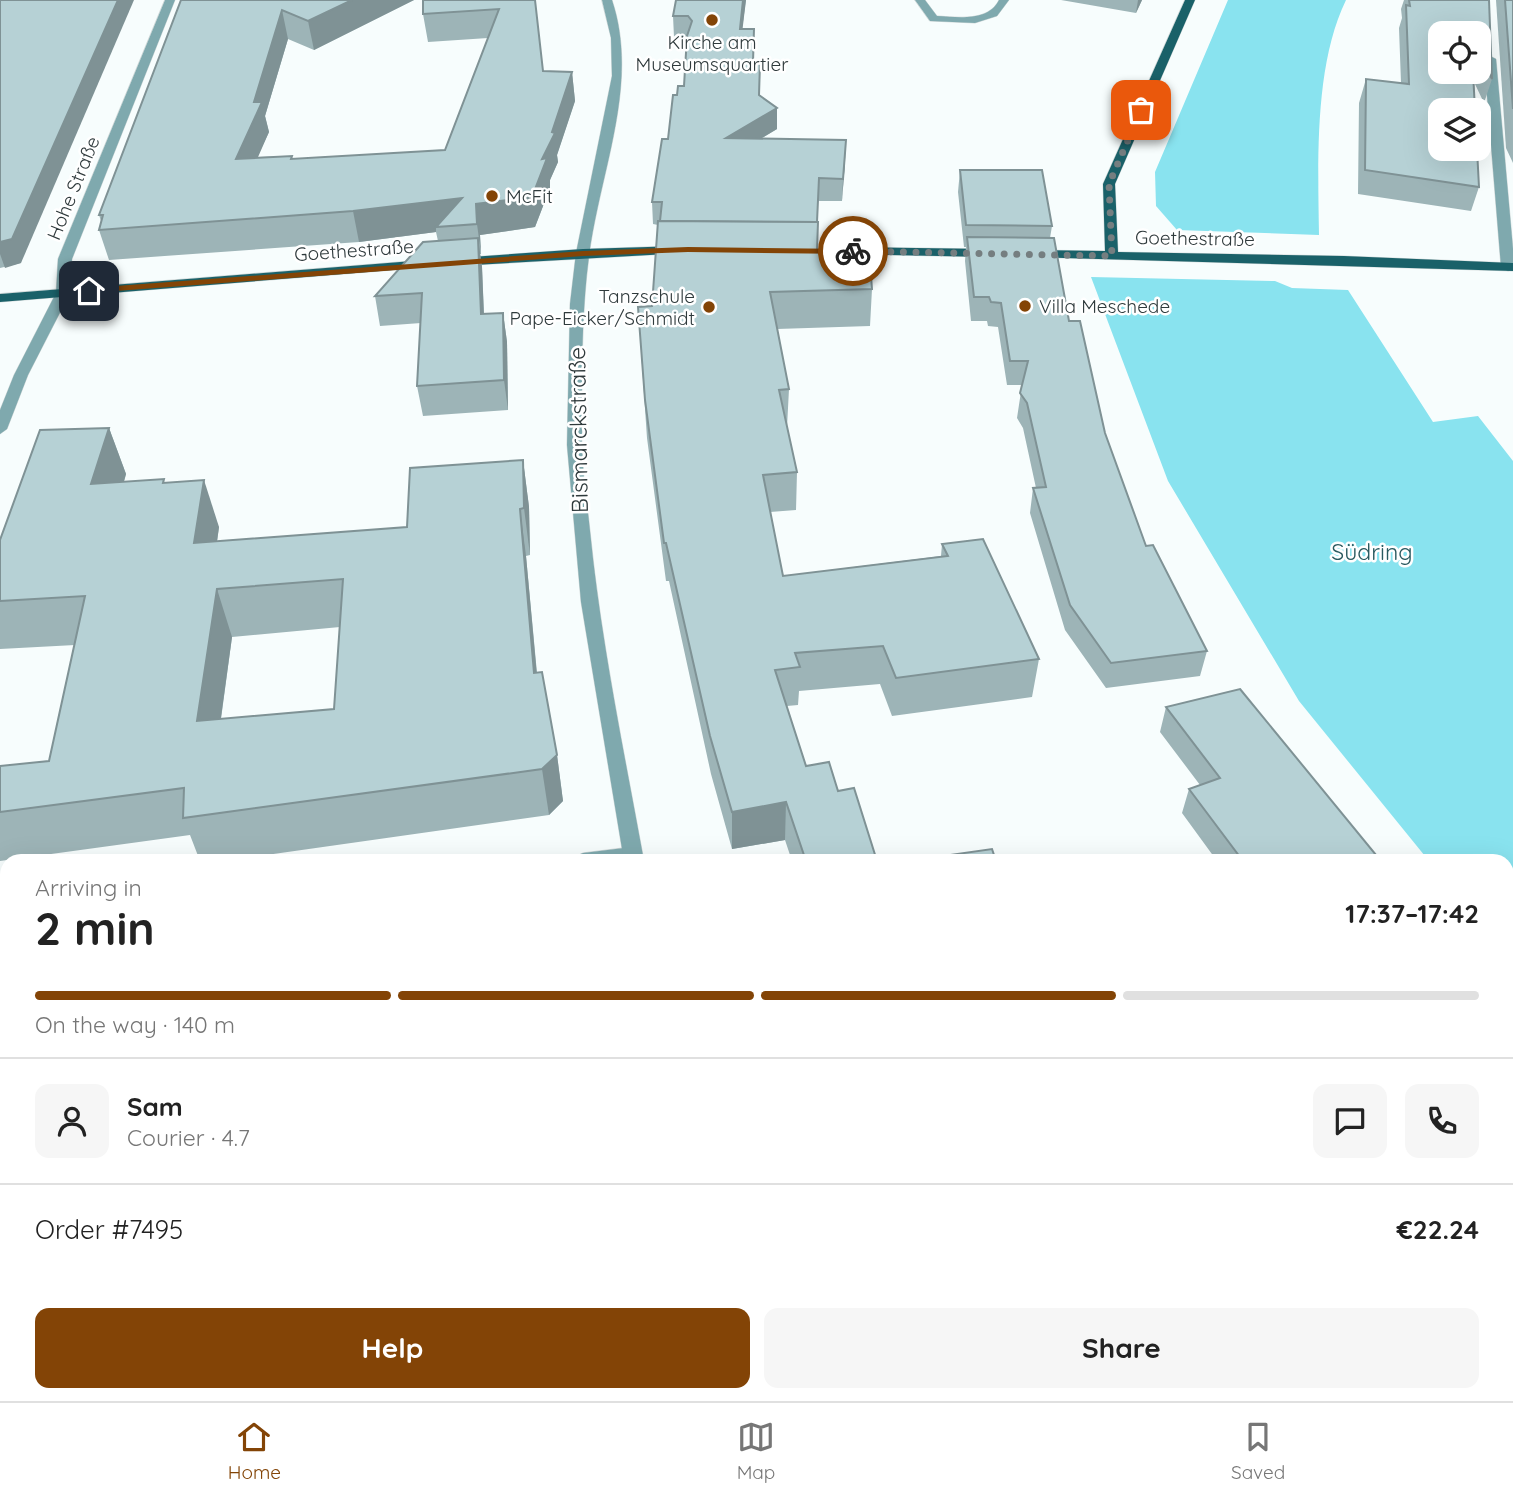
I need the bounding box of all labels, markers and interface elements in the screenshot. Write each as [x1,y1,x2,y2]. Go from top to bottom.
marker: Kirche am Museumsquartier [704,12,720,28]
map controls [1428,21,1491,161]
button: locate [1428,21,1491,84]
place label: Kirche am Museumsquartier [636,30,789,76]
pin [1111,80,1171,140]
icon: bag [1122,91,1160,129]
button: layers [1428,98,1491,161]
street label: Hohe Straße [41,133,105,243]
place label: McFit [506,184,553,208]
marker: McFit [484,188,500,204]
courier [818,216,888,286]
street label: Goethestraße [1135,225,1255,251]
icon: bike [834,232,872,270]
street label: Goethestraße [294,234,414,266]
pin [59,261,119,321]
icon: home [70,272,108,310]
place label: Tanzschule Pape-Eicker/Schmidt [510,284,695,330]
place label: Villa Meschede [1039,294,1170,318]
marker: Villa Meschede [1017,298,1033,314]
marker: Tanzschule Pape-Eicker/Schmidt [701,299,717,315]
street label: Bismarckstraße [562,347,594,513]
park label: Südring [1331,537,1413,566]
text: Arriving in [35,873,142,902]
text: 17:37–17:42 [1345,897,1479,930]
text: 2 min [35,899,155,957]
text: On the way · 140 m [35,1010,235,1039]
button: person [35,1084,109,1158]
button: chat [1313,1084,1387,1158]
button: phone [1405,1084,1479,1158]
text: Sam [127,1090,183,1123]
text: Courier · 4.7 [127,1123,250,1152]
text: Order #7495 [35,1213,183,1246]
text: €22.24 [1397,1213,1479,1246]
button: Help [35,1308,750,1388]
button: Share [764,1308,1479,1388]
tab: Home [228,1418,281,1484]
tab: Map [737,1418,775,1484]
tab: Saved [1231,1418,1285,1484]

